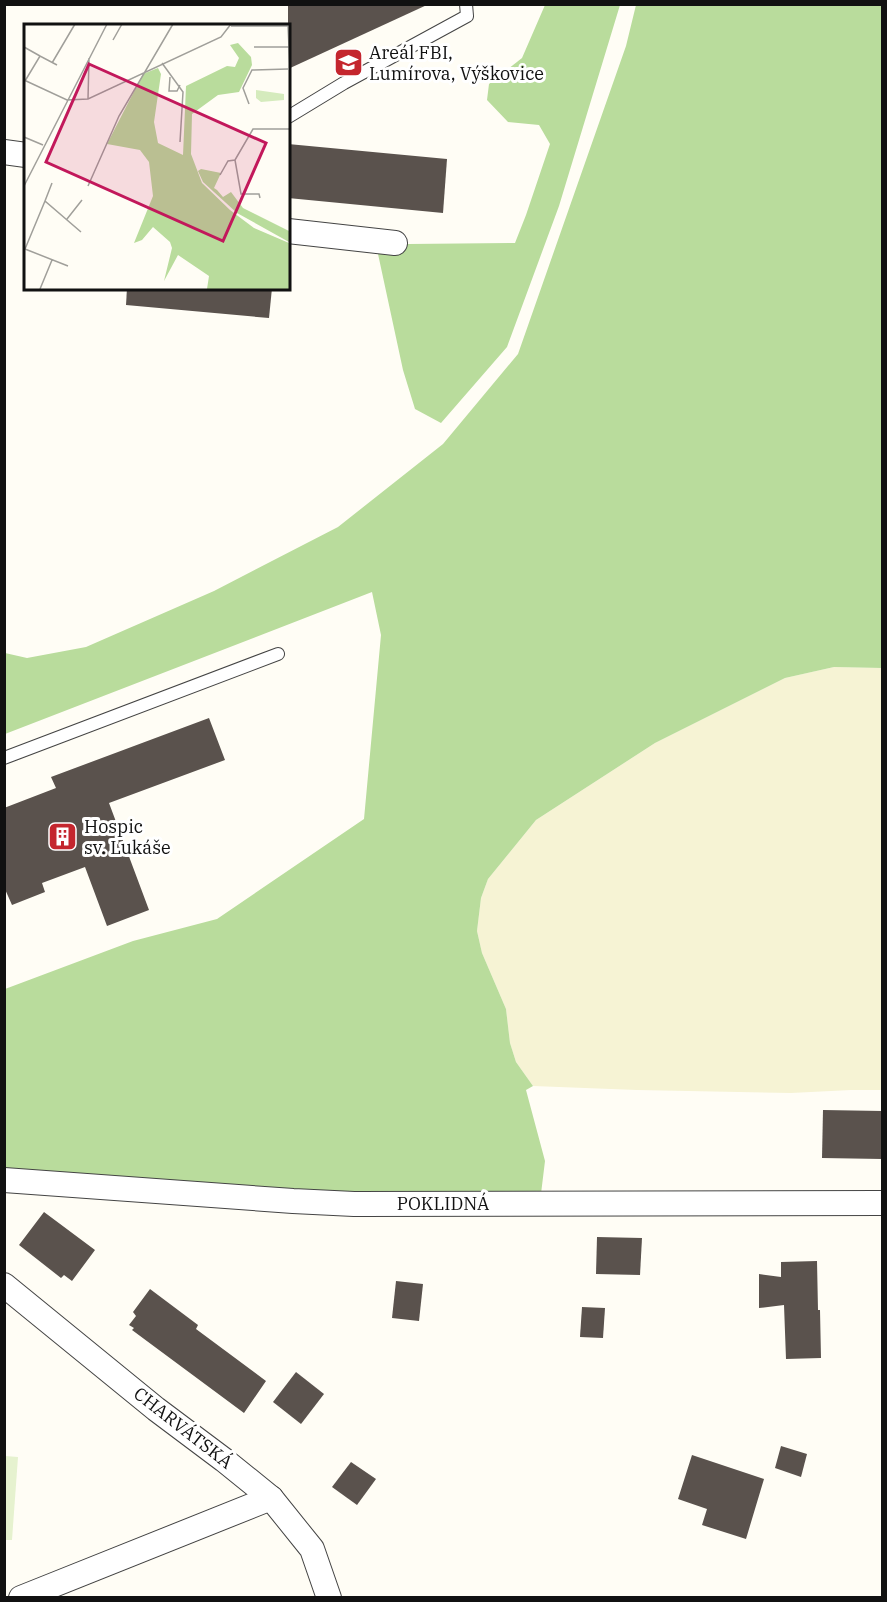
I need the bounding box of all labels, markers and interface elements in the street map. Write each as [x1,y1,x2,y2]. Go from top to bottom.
inset map [24,24,290,290]
place label: Areál FBI, Lumírova, Výškovice [369,41,544,85]
school or university icon: Areál FBI, Lumírova, Výškovice [332,47,364,79]
place label: Hospic sv. Lukáše [84,815,171,859]
building icon: Hospic sv. Lukáše [47,821,79,853]
street label: POKLIDNÁ [397,1192,490,1215]
street label: CHARVÁTSKÁ [129,1382,238,1474]

